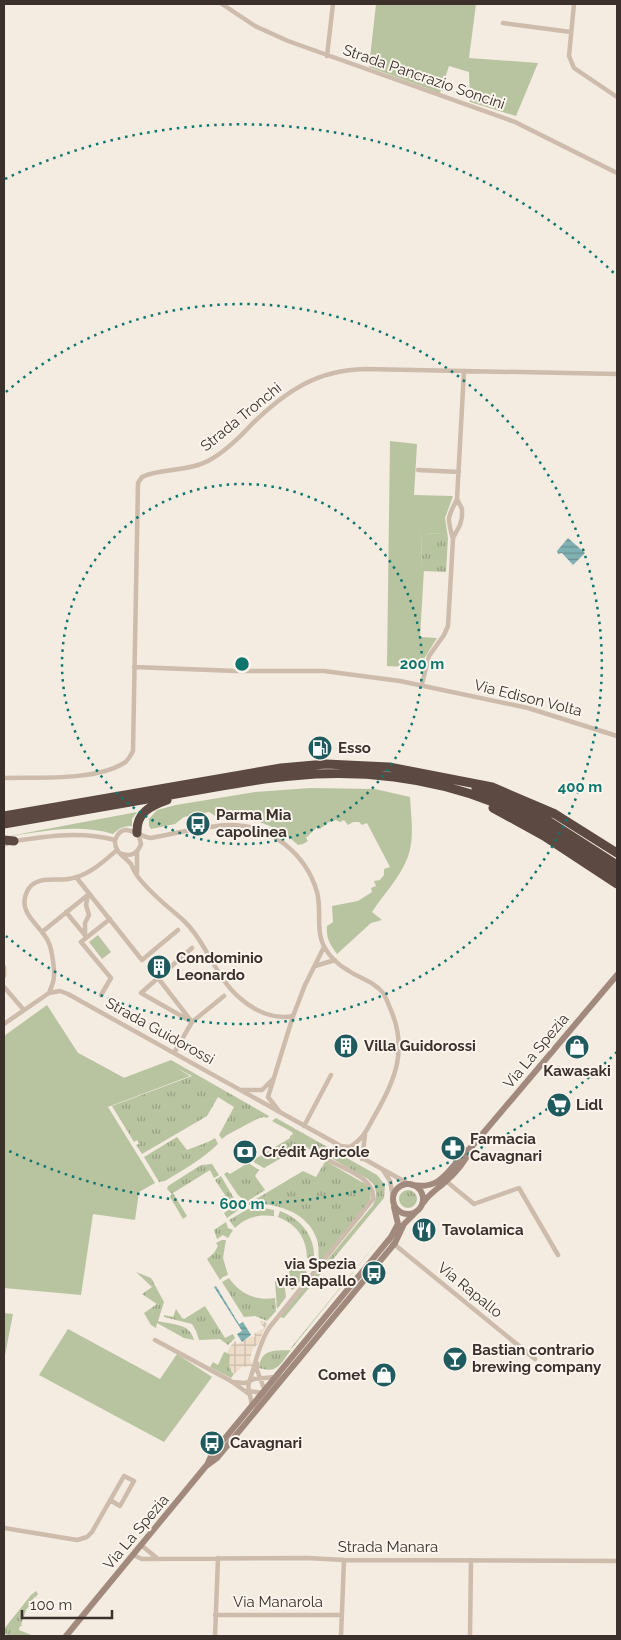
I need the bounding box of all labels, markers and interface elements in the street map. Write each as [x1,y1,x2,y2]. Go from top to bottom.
street label: Strada Pancrazio Soncini [341,41,507,113]
street label: Strada Tronchi [197,379,285,455]
centre of rings [233,655,251,673]
text: 200 m [400,655,444,673]
street label: Via Edison Volta [472,676,584,720]
fuel station icon: Esso [307,735,333,761]
place label: Esso [338,739,371,757]
text: 400 m [558,778,602,796]
place label: Parma Mia capolinea [216,806,292,841]
bus stop icon: Parma Mia capolinea [185,811,211,837]
place label: Condominio Leonardo [176,949,263,984]
building icon: Condominio Leonardo [146,954,172,980]
street label: Strada Guidorossi [102,994,218,1068]
street label: Via La Spezia [500,1010,572,1092]
building icon: Villa Guidorossi [333,1033,359,1059]
shop icon: Kawasaki [564,1034,590,1060]
place label: Villa Guidorossi [364,1037,476,1055]
place label: Kawasaki [543,1062,611,1080]
supermarket icon: Lidl [546,1092,572,1118]
place label: Lidl [576,1096,603,1114]
place label: Farmacia Cavagnari [470,1130,542,1165]
pharmacy icon: Farmacia Cavagnari [440,1135,466,1161]
bank icon: Crédit Agricole [232,1139,258,1165]
place label: Crédit Agricole [262,1143,370,1161]
text: 600 m [219,1195,265,1213]
restaurant icon: Tavolamica [411,1217,437,1243]
place label: Tavolamica [442,1221,524,1239]
place label: via Spezia via Rapallo [277,1255,356,1290]
street label: Via Rapallo [434,1259,506,1322]
bus stop icon: via Spezia via Rapallo [361,1260,387,1286]
place label: Bastian contrario brewing company [472,1341,602,1376]
bar icon: Bastian contrario brewing company [442,1346,468,1372]
shop icon: Comet [371,1362,397,1388]
place label: Comet [318,1366,366,1384]
bus stop icon: Cavagnari [199,1430,225,1456]
place label: Cavagnari [230,1434,302,1452]
street label: Via La Spezia [100,1491,172,1573]
street label: Strada Manara [338,1538,438,1556]
scale bar [22,1588,112,1620]
street label: Via Manarola [233,1593,323,1611]
text: 100 m [30,1596,72,1614]

